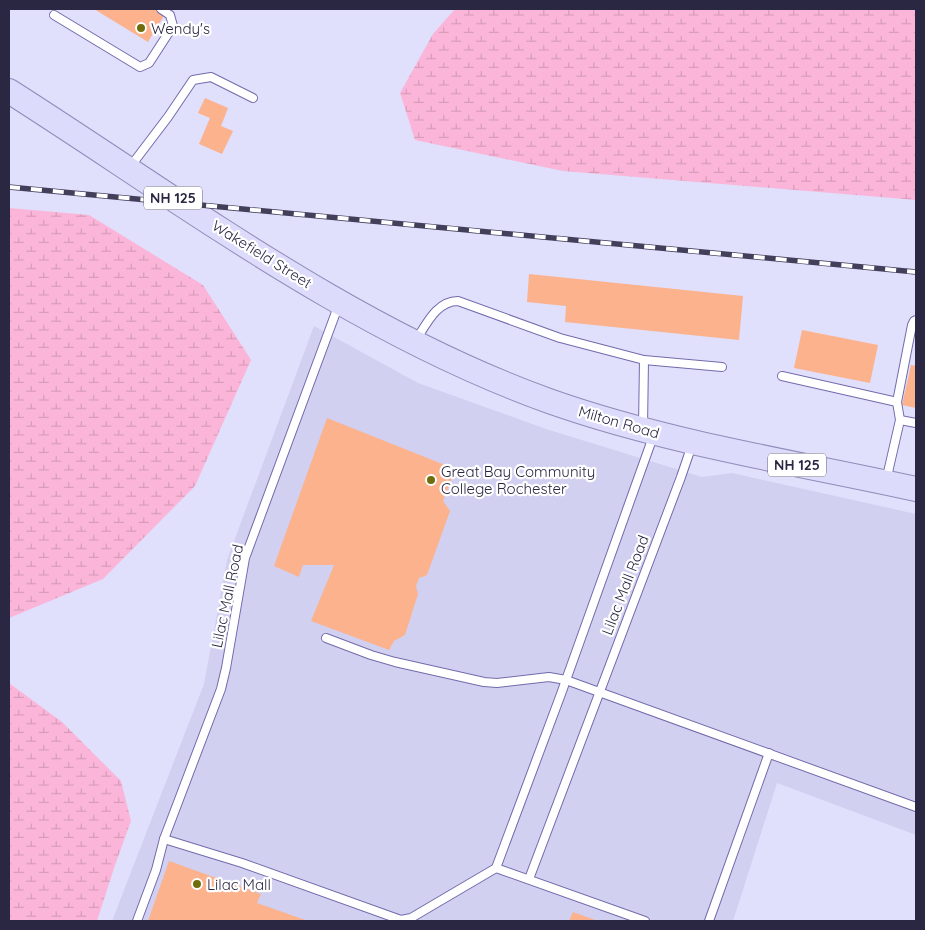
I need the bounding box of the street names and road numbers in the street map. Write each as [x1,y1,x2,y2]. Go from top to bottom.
road number: NH 125 [144,187,202,210]
street label: Wakefield Street [209,216,315,292]
street label: Milton Road [576,401,662,443]
road number: NH 125 [768,454,826,476]
street label: Lilac Mall Road [597,532,653,638]
street label: Lilac Mall Road [207,543,247,649]

